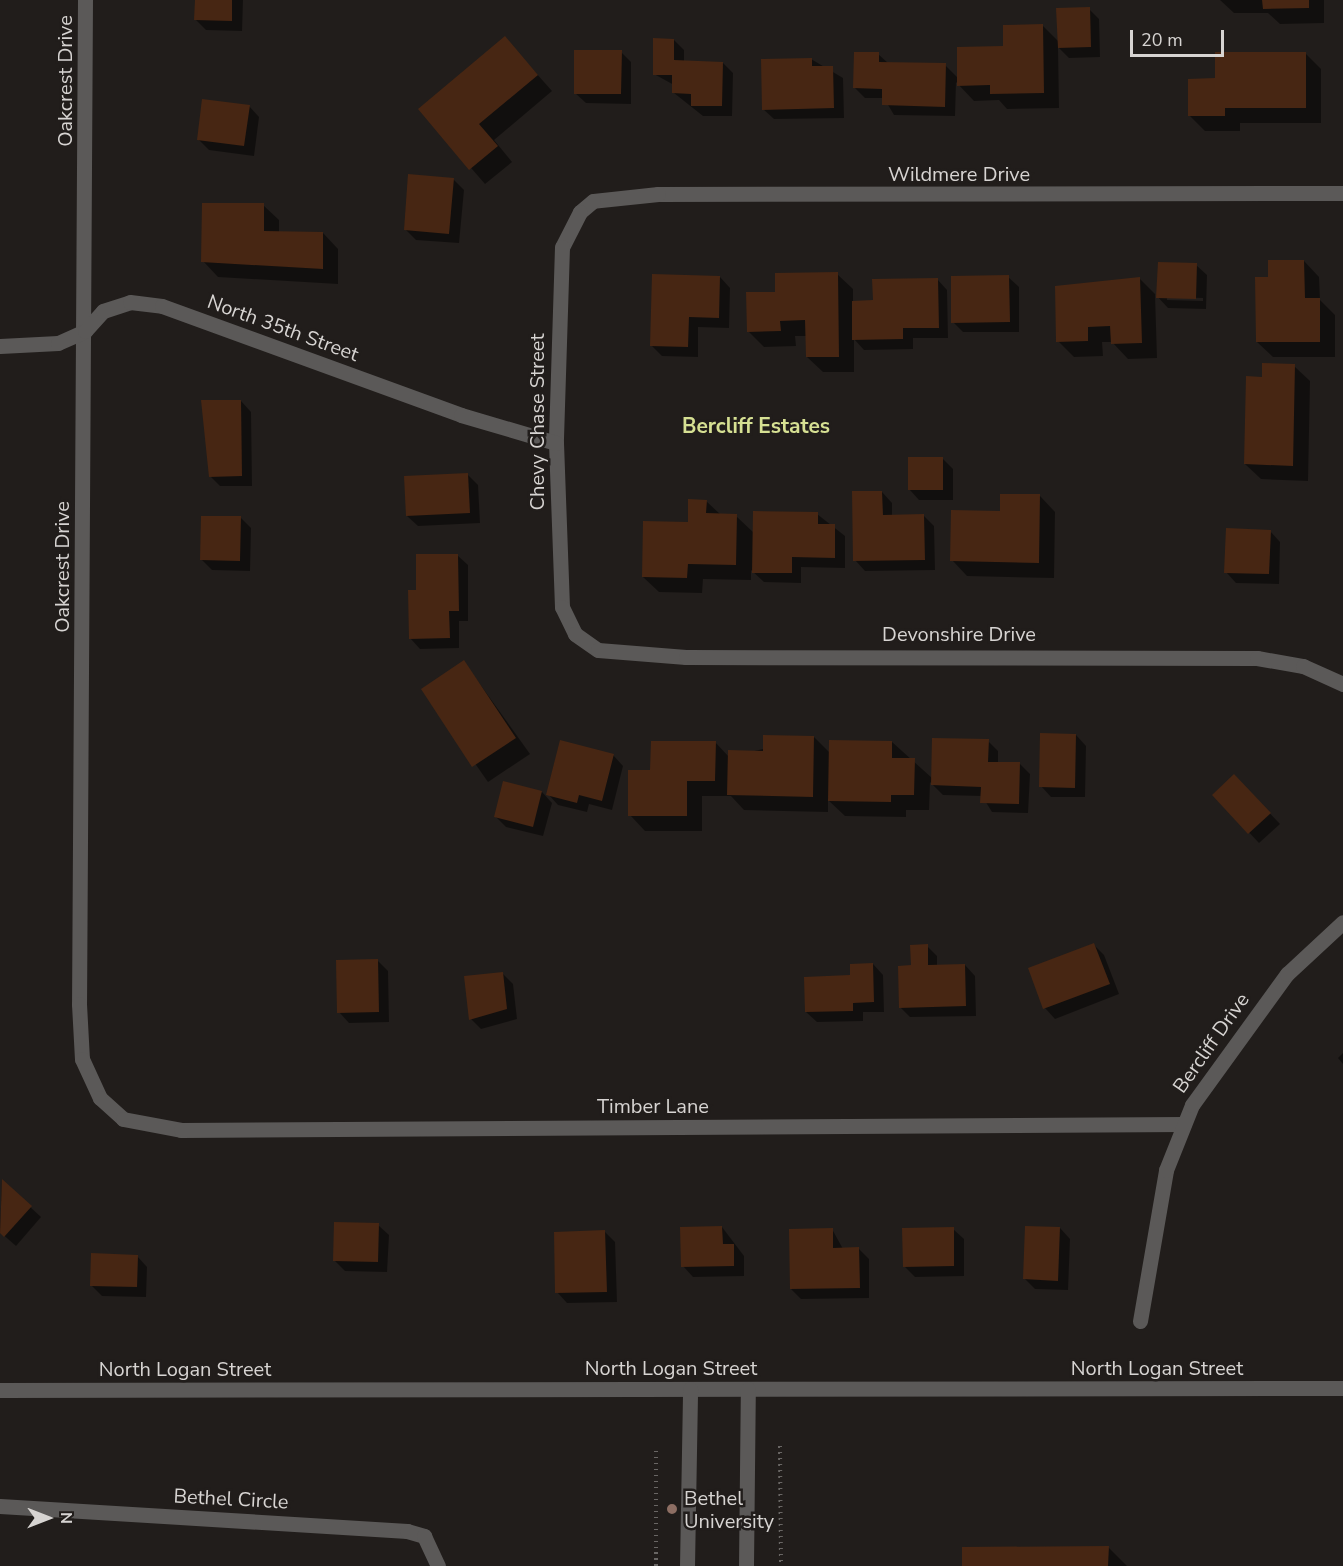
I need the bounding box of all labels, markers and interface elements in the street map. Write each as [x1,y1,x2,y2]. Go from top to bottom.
street label: Oakcrest Drive [53,15,77,147]
scale bar [1133,18,1228,56]
text: 20 m [1141,28,1183,52]
street label: Wildmere Drive [888,162,1030,186]
street label: North 35th Street [204,290,362,366]
street label: Chevy Chase Street [525,334,549,510]
district label: Bercliff Estates [682,413,830,439]
street label: Oakcrest Drive [50,501,74,633]
street label: Devonshire Drive [882,622,1036,646]
street label: Bercliff Drive [1168,988,1254,1098]
street label: Timber Lane [597,1094,709,1118]
street label: North Logan Street [585,1356,757,1380]
street label: North Logan Street [1071,1356,1243,1380]
street label: North Logan Street [99,1357,271,1381]
street label: Bethel Circle [173,1484,289,1514]
place label: Bethel University [684,1486,774,1533]
north arrow [18,1488,78,1548]
marker: Bethel University [665,1502,679,1516]
text: N [55,1512,77,1524]

